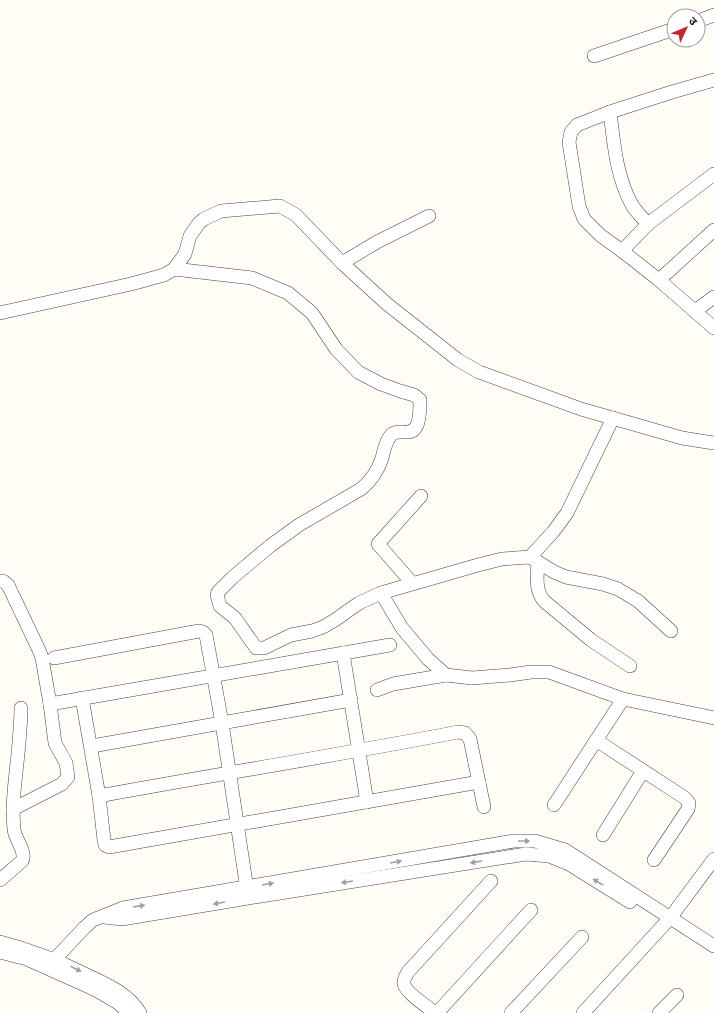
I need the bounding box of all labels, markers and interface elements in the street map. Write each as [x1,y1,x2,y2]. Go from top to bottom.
north arrow [666,8,706,48]
text: उ [686,15,700,29]
one-way arrow [518,838,531,844]
one-way arrow [390,859,402,865]
one-way arrow [470,859,482,865]
one-way arrow [593,878,603,886]
one-way arrow [341,879,353,885]
one-way arrow [262,881,274,887]
one-way arrow [213,900,225,906]
one-way arrow [133,902,146,908]
one-way arrow [70,966,82,973]

